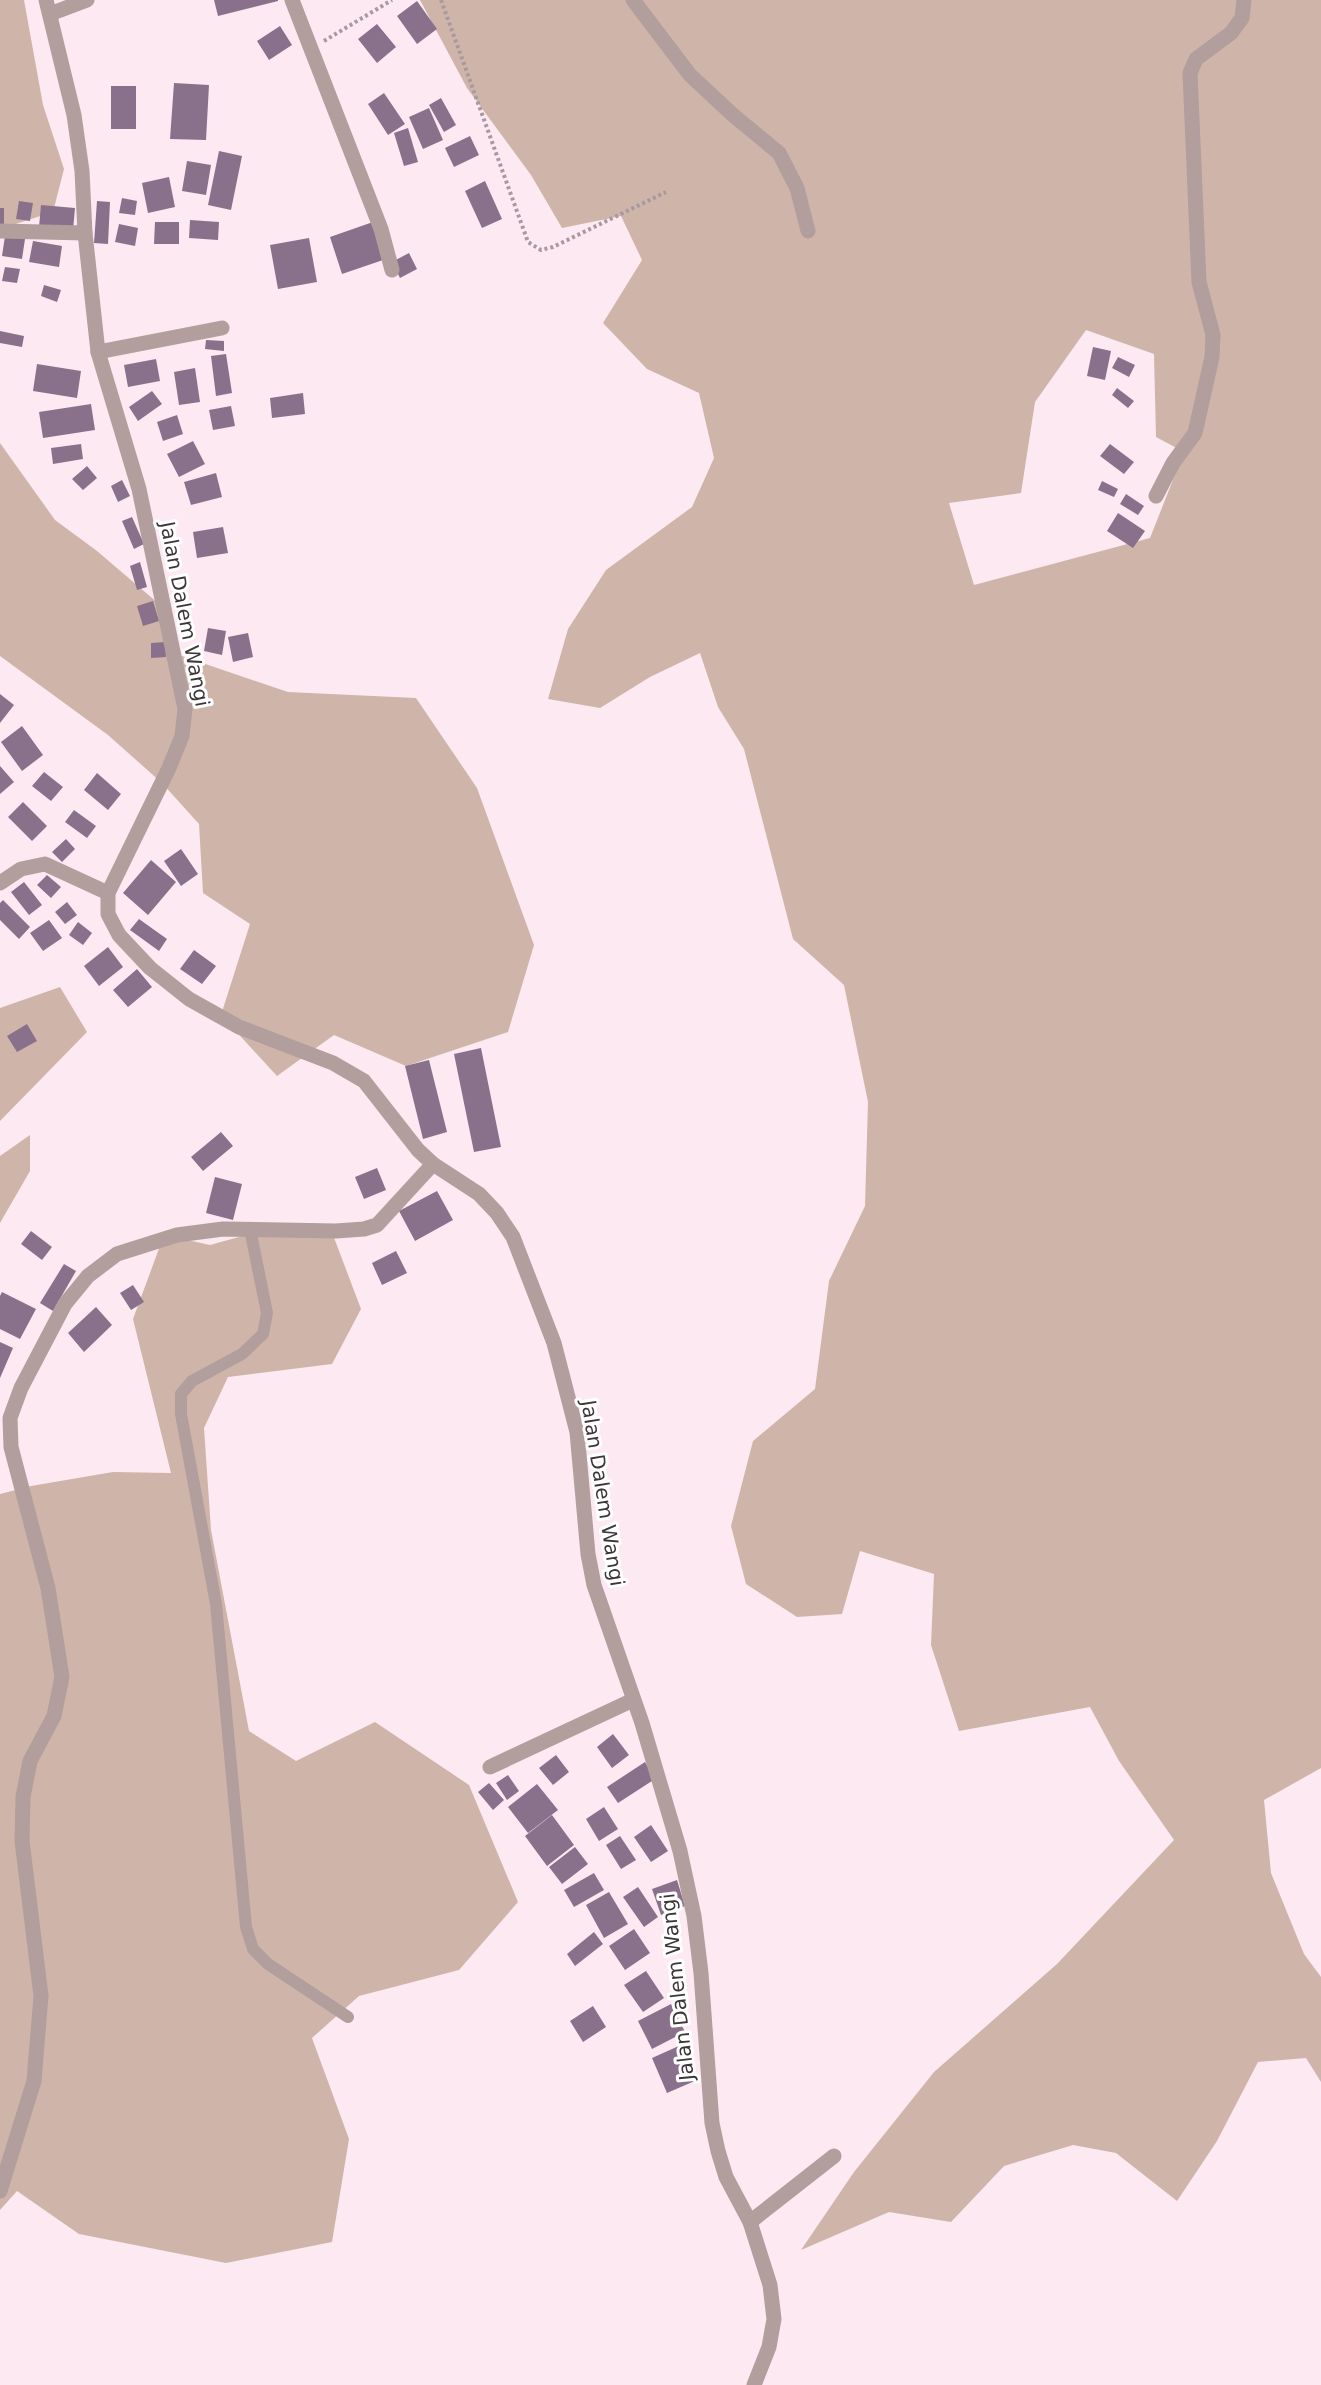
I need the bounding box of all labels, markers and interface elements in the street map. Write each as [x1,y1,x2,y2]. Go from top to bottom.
street label: Jalan Dalem Wangi [155,517,215,709]
street label: Jalan Dalem Wangi [576,1396,630,1588]
street label: Jalan Dalem Wangi [655,1892,699,2084]

